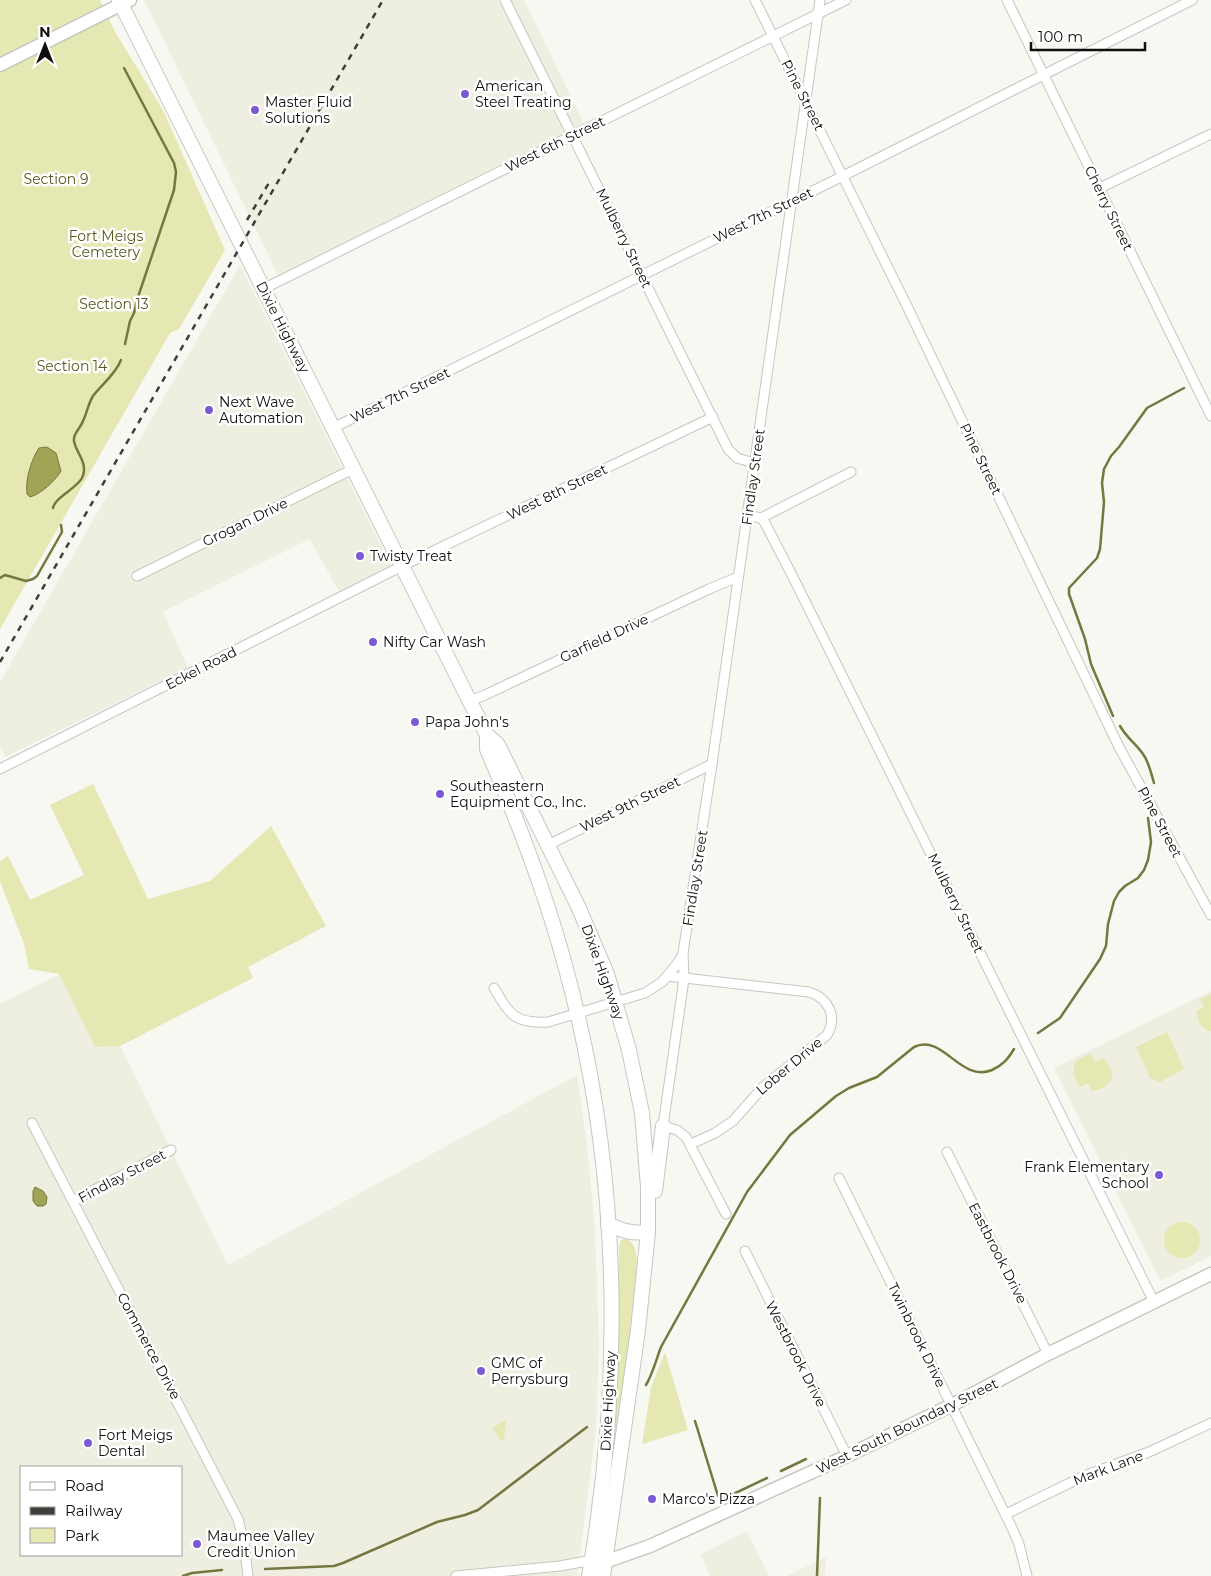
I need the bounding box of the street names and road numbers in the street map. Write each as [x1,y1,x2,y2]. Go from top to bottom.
street label: Pine Street [777,56,829,134]
street label: West 6th Street [502,112,608,176]
street label: Cherry Street [1081,162,1137,254]
street label: West 7th Street [710,183,816,247]
street label: Mulberry Street [592,185,656,291]
street label: Dixie Highway [252,278,314,376]
street label: West 7th Street [347,363,453,427]
street label: Pine Street [956,420,1006,498]
street label: Findlay Street [737,427,769,526]
street label: West 8th Street [504,460,610,524]
street label: Grogan Drive [199,494,291,550]
street label: Garfield Drive [557,610,651,666]
street label: Eckel Road [162,642,240,694]
street label: West 9th Street [577,772,683,836]
street label: Pine Street [1134,783,1186,861]
street label: Findlay Street [679,828,712,927]
street label: Mulberry Street [924,850,988,956]
street label: Dixie Highway [577,922,629,1023]
street label: Lober Drive [752,1033,826,1099]
street label: Findlay Street [75,1145,169,1207]
street label: Eastbrook Drive [965,1199,1031,1307]
street label: Twinbrook Drive [884,1280,950,1390]
street label: Commerce Drive [113,1289,185,1403]
street label: Westbrook Drive [761,1298,831,1410]
street label: Dixie Highway [596,1350,620,1452]
street label: West South Boundary Street [813,1374,1001,1478]
street label: Mark Lane [1070,1446,1146,1490]

